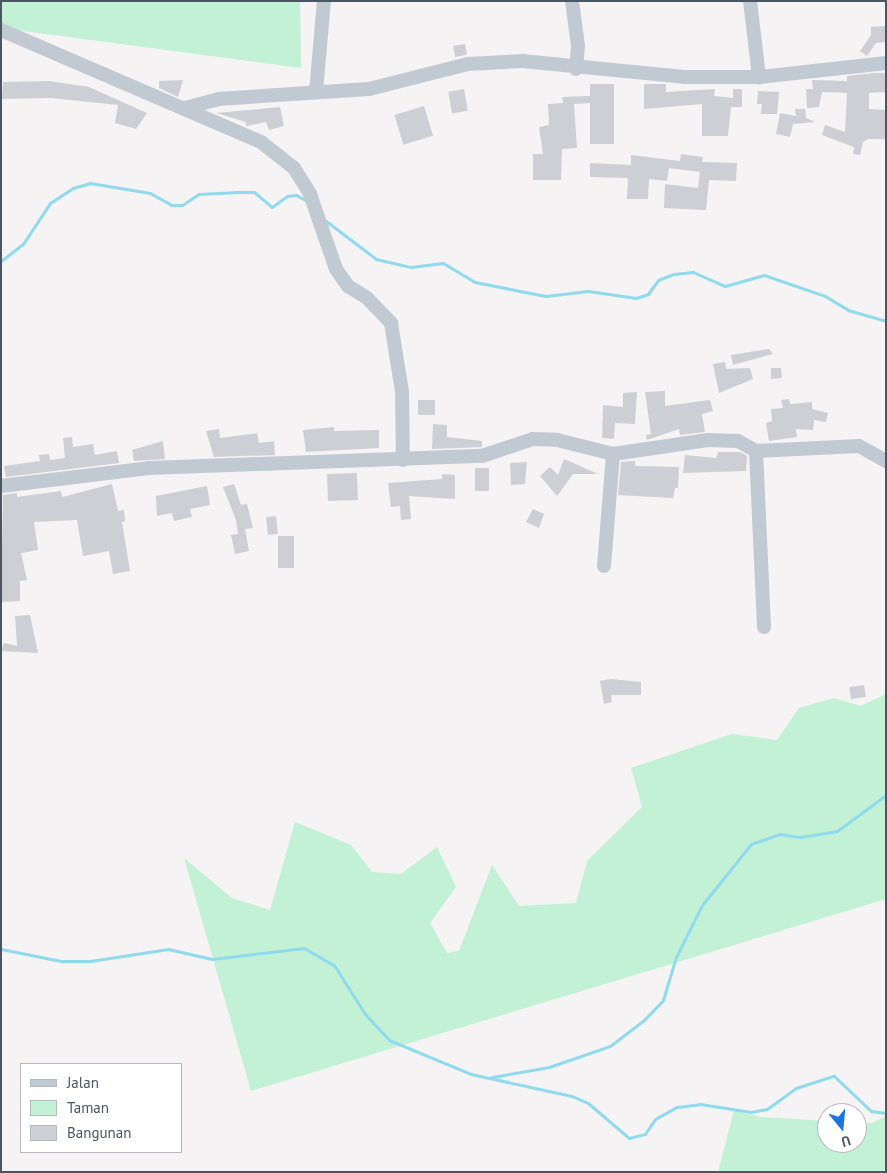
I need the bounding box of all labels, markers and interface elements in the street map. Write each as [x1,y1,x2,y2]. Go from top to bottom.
legend [20,1063,182,1153]
text: Jalan [67,1073,99,1092]
text: Taman [67,1098,109,1117]
north arrow [817,1103,867,1153]
text: Bangunan [67,1123,131,1142]
text: U [839,1131,853,1151]

